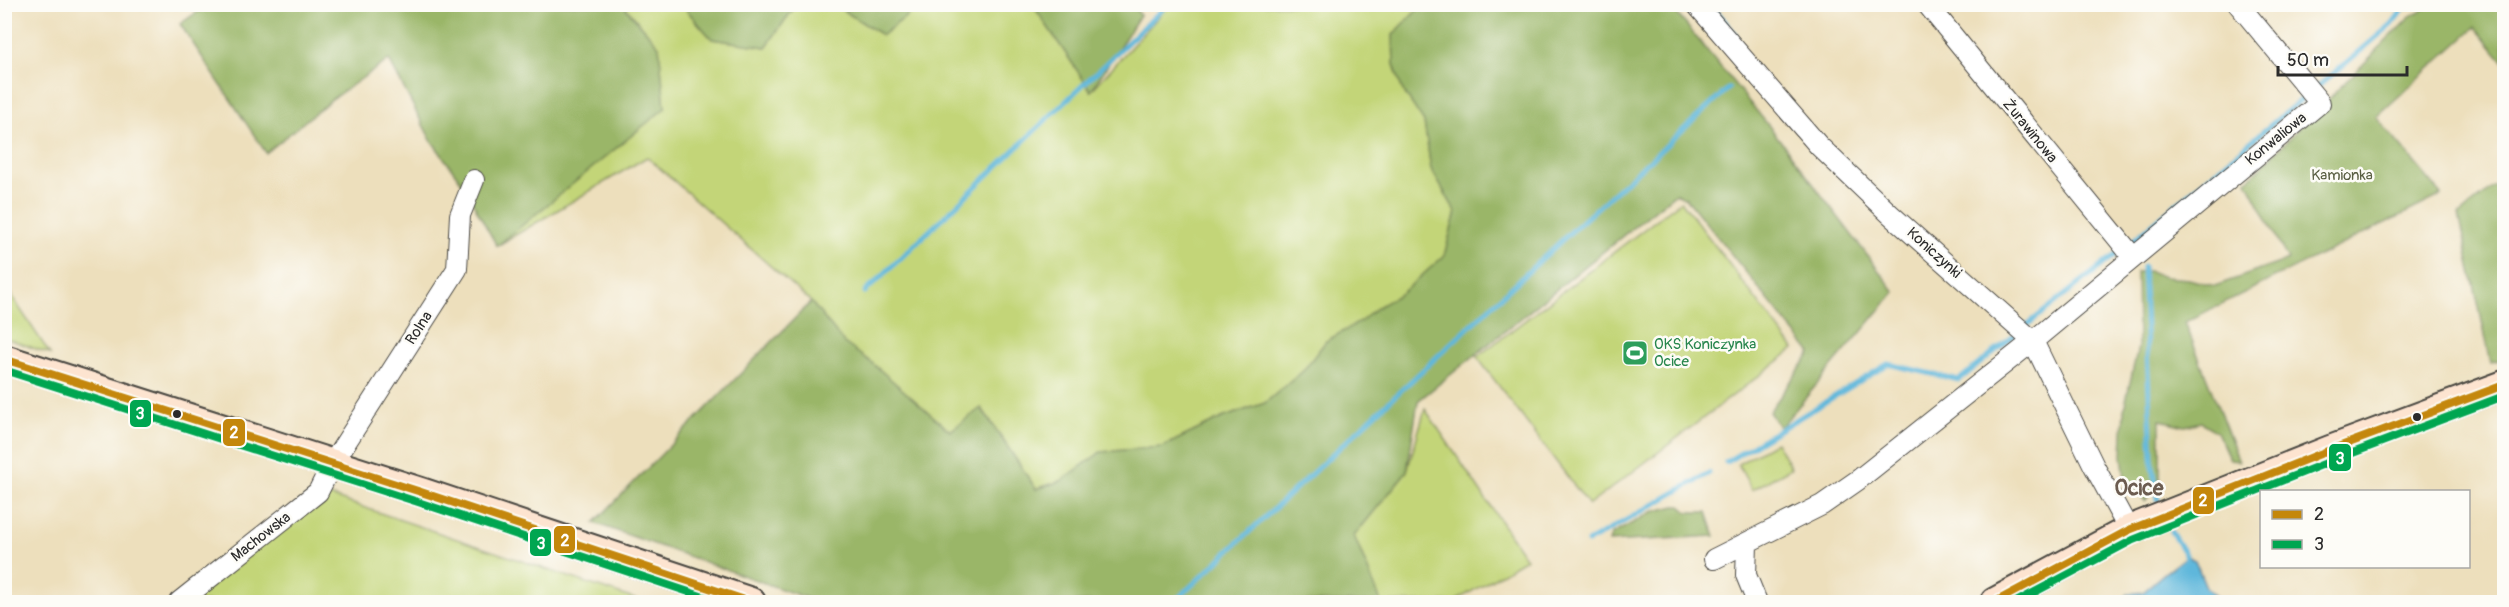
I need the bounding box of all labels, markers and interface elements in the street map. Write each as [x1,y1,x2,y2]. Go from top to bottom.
scale bar [2278,39,2407,77]
text: 50 m [2287,49,2329,72]
street label: Żurawinowa [1998,95,2062,167]
street label: Konwaliowa [2241,108,2311,170]
park label: Kamionka [2311,166,2373,185]
street label: Koniczynki [1903,223,1966,283]
street label: Rolna [401,308,437,348]
place label: OKS Koniczynka Ocice [1654,335,1756,371]
sports icon: OKS Koniczynka Ocice [1620,338,1650,368]
line badge: 3 [129,399,152,428]
text: 3 [136,404,145,424]
unlabelled marker [171,408,183,420]
unlabelled marker [2411,411,2423,423]
line badge: 2 [222,418,246,447]
text: 2 [230,423,239,443]
line badge: 3 [2328,443,2352,472]
text: 3 [2336,449,2345,469]
district label: Ocice [2115,475,2164,502]
line badge: 2 [2192,486,2215,515]
legend [2260,490,2470,568]
text: 2 [2199,491,2208,511]
text: 2 [2314,503,2324,526]
street label: Machowska [227,508,295,566]
line badge: 2 [553,525,576,554]
line badge: 3 [529,528,552,557]
text: 2 [561,531,570,551]
text: 3 [2314,533,2324,556]
text: 3 [537,534,546,554]

